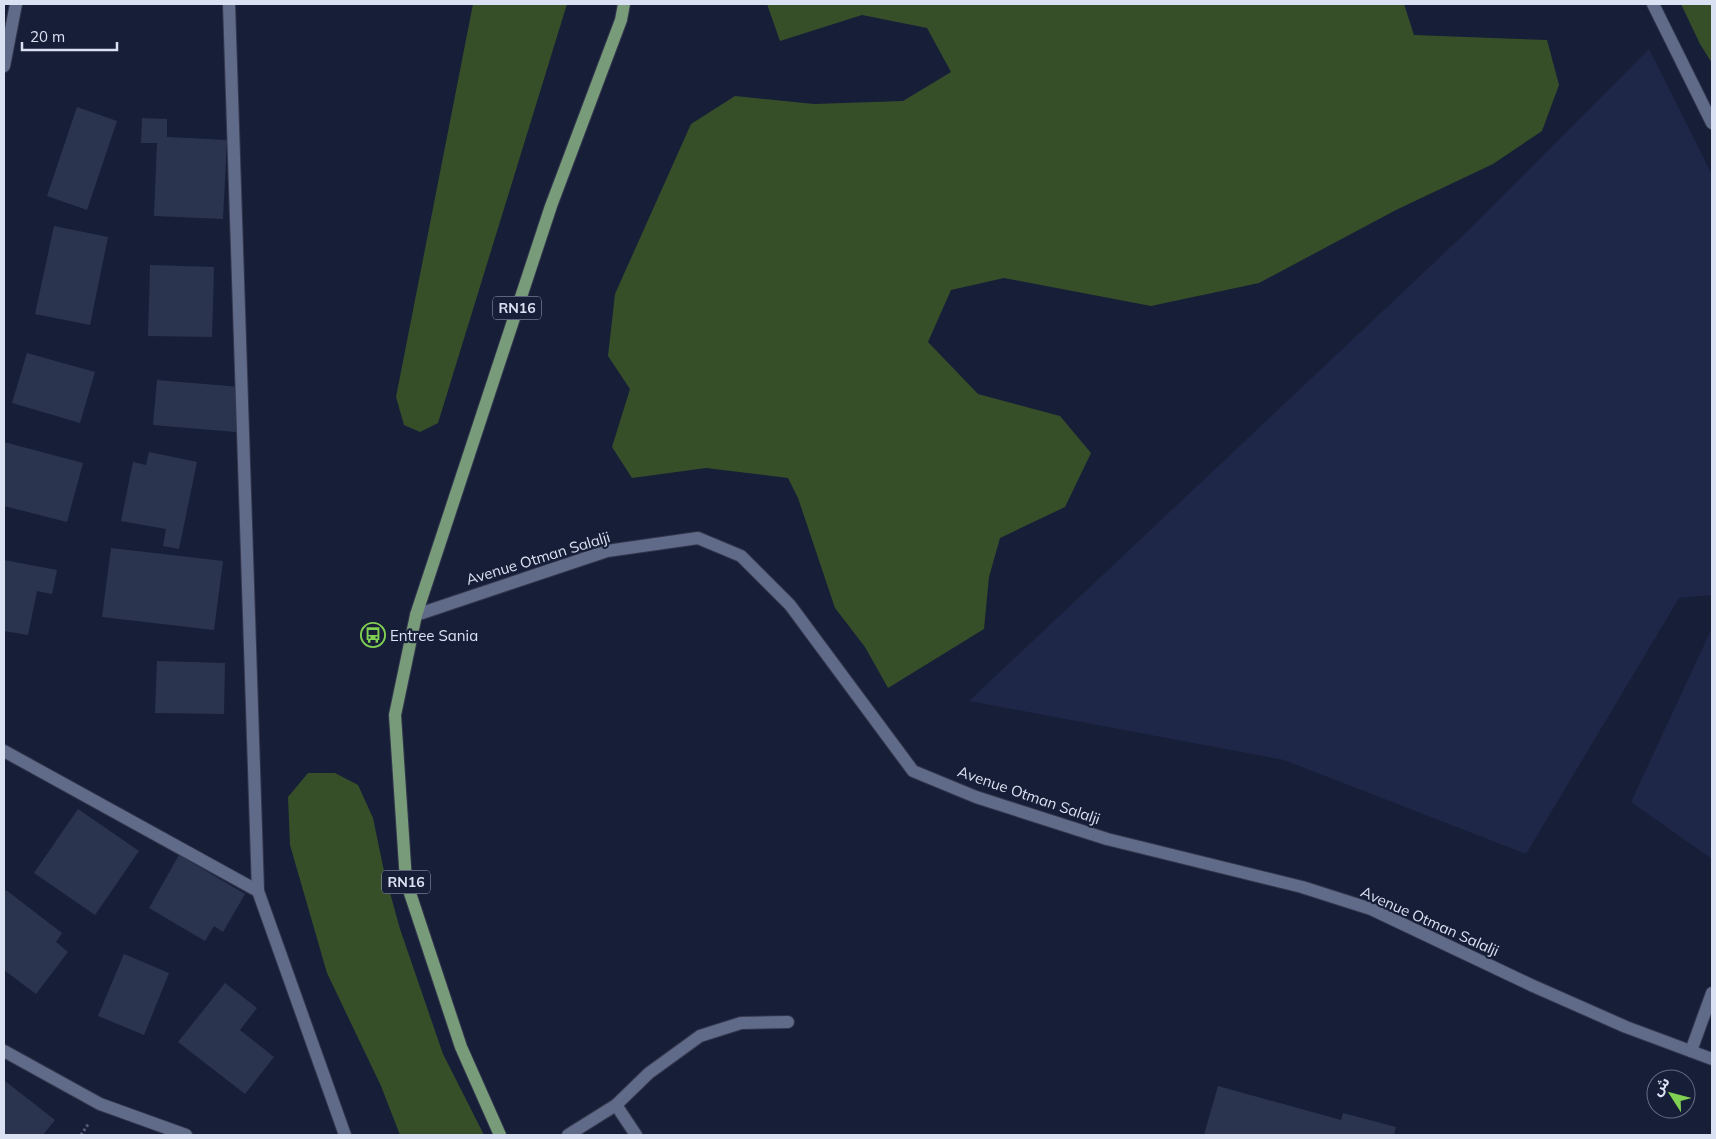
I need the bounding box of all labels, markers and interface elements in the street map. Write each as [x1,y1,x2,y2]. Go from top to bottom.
scale bar [22,20,118,52]
text: 20 m [30,27,65,46]
road number: RN16 [493,296,541,320]
street label: Avenue Otman Salalji [464,527,612,589]
bus stop icon: Entree Sania [360,622,386,648]
place label: Entree Sania [390,626,478,645]
street label: Avenue Otman Salalji [955,762,1103,828]
road number: RN16 [382,870,430,894]
street label: Avenue Otman Salalji [1358,882,1502,960]
north arrow [1646,1069,1696,1119]
text: ش [1648,1073,1673,1099]

